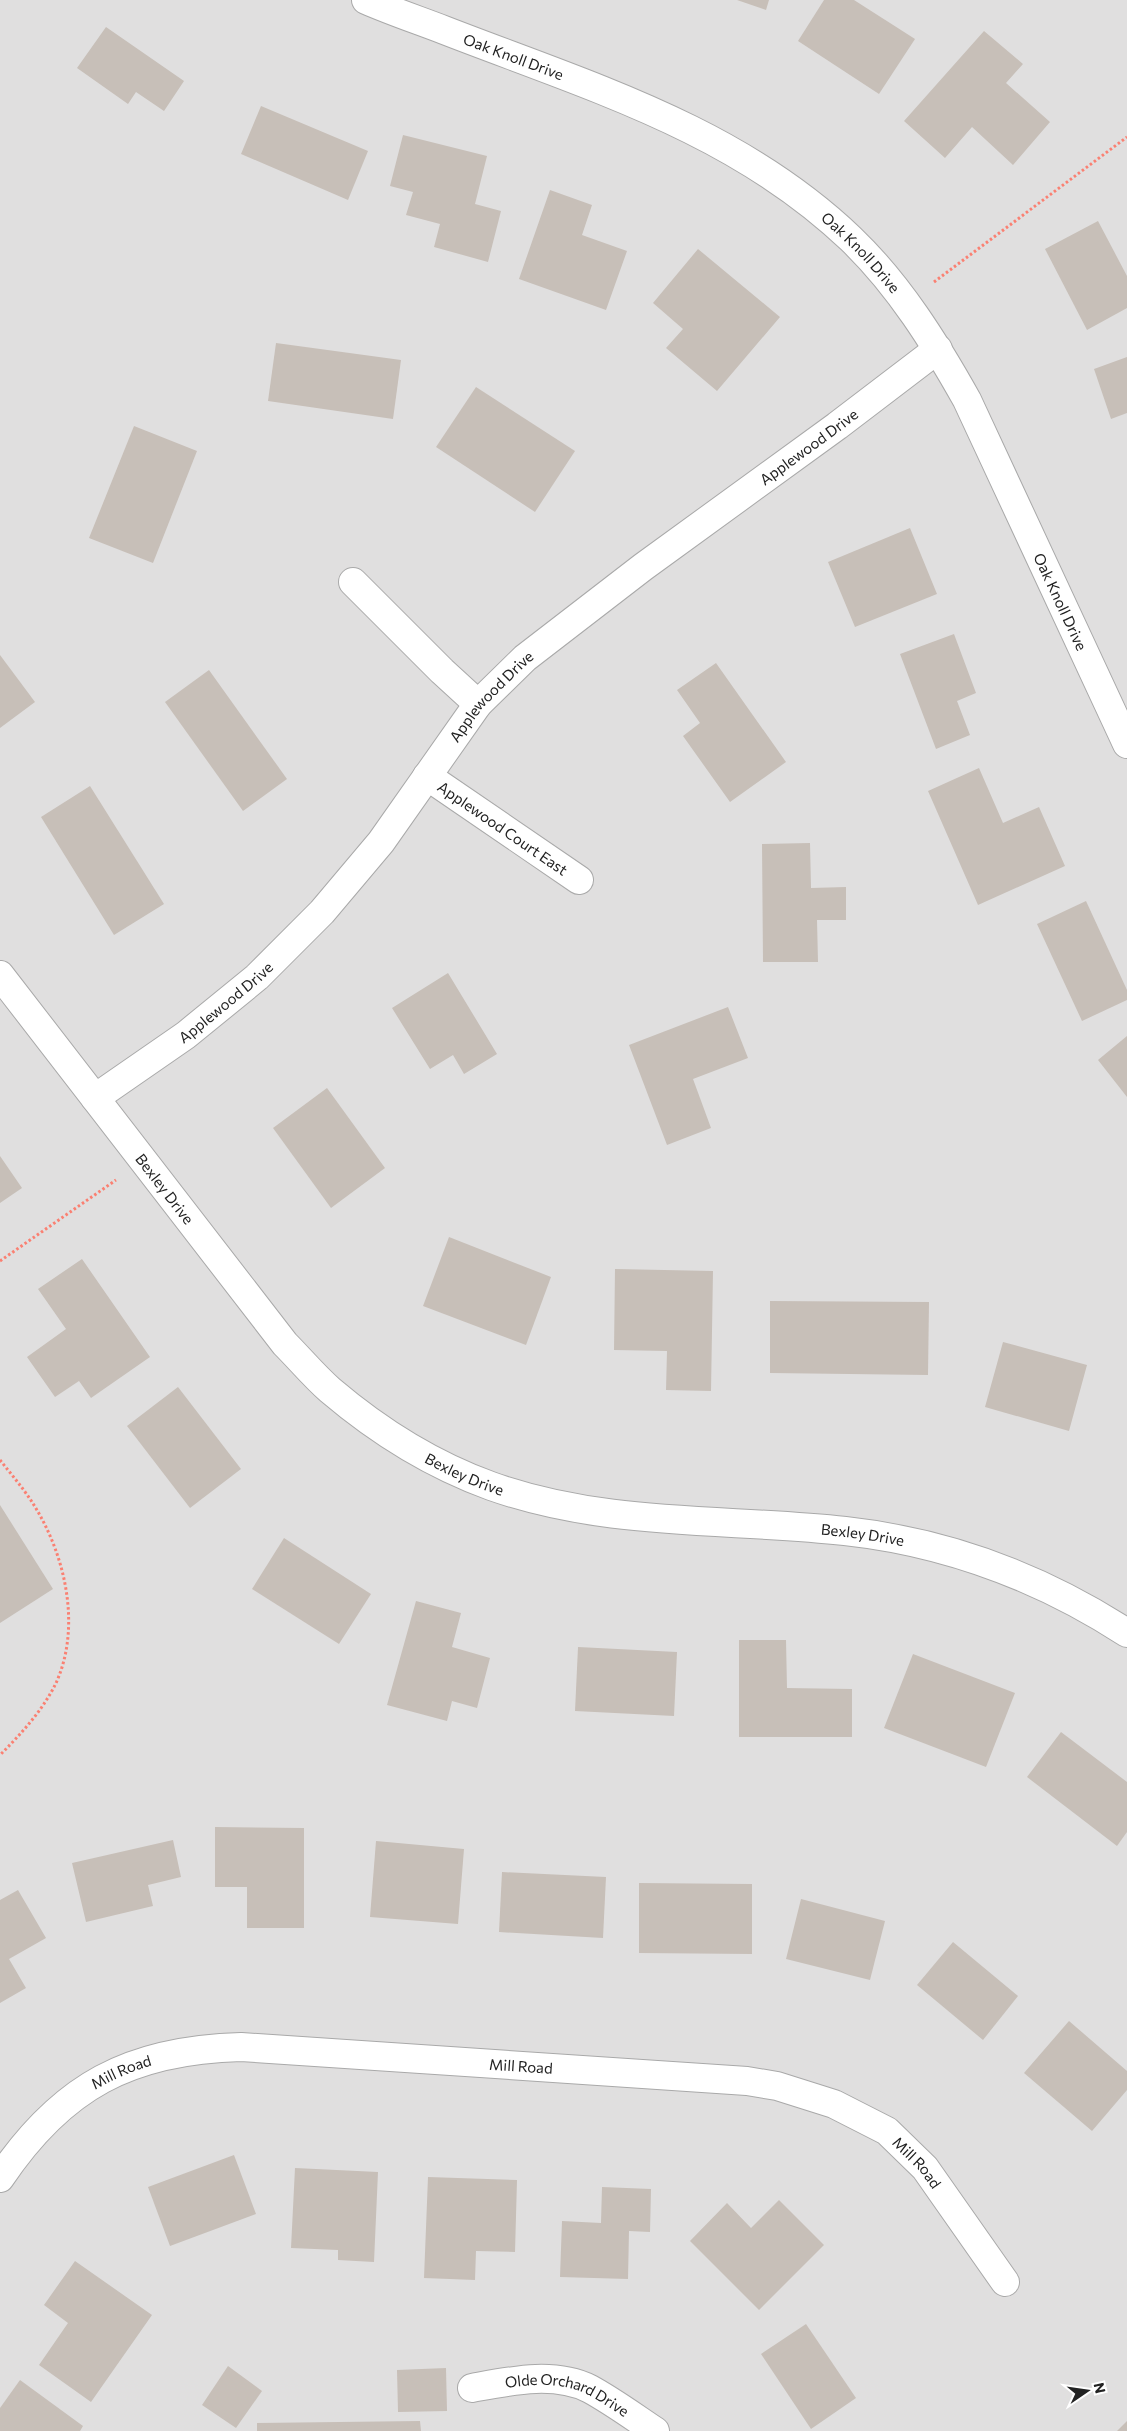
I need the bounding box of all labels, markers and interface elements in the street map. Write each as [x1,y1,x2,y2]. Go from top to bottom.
street label: Oak Knoll Drive [461,29,566,83]
street label: Oak Knoll Drive [818,208,904,296]
street label: Applewood Drive [756,405,861,488]
street label: Oak Knoll Drive [1030,550,1091,653]
street label: Applewood Drive [445,646,536,745]
street label: Applewood Court East [435,777,571,879]
street label: Applewood Drive [175,958,276,1047]
street label: Bexley Drive [132,1150,198,1228]
street label: Bexley Drive [422,1449,506,1499]
street label: Bexley Drive [820,1520,906,1549]
street label: Mill Road [88,2051,153,2093]
street label: Mill Road [489,2055,553,2077]
street label: Mill Road [889,2133,945,2192]
north arrow [1062,2366,1112,2416]
street label: Olde Orchard Drive [504,2370,633,2420]
text: N [1091,2381,1110,2395]

